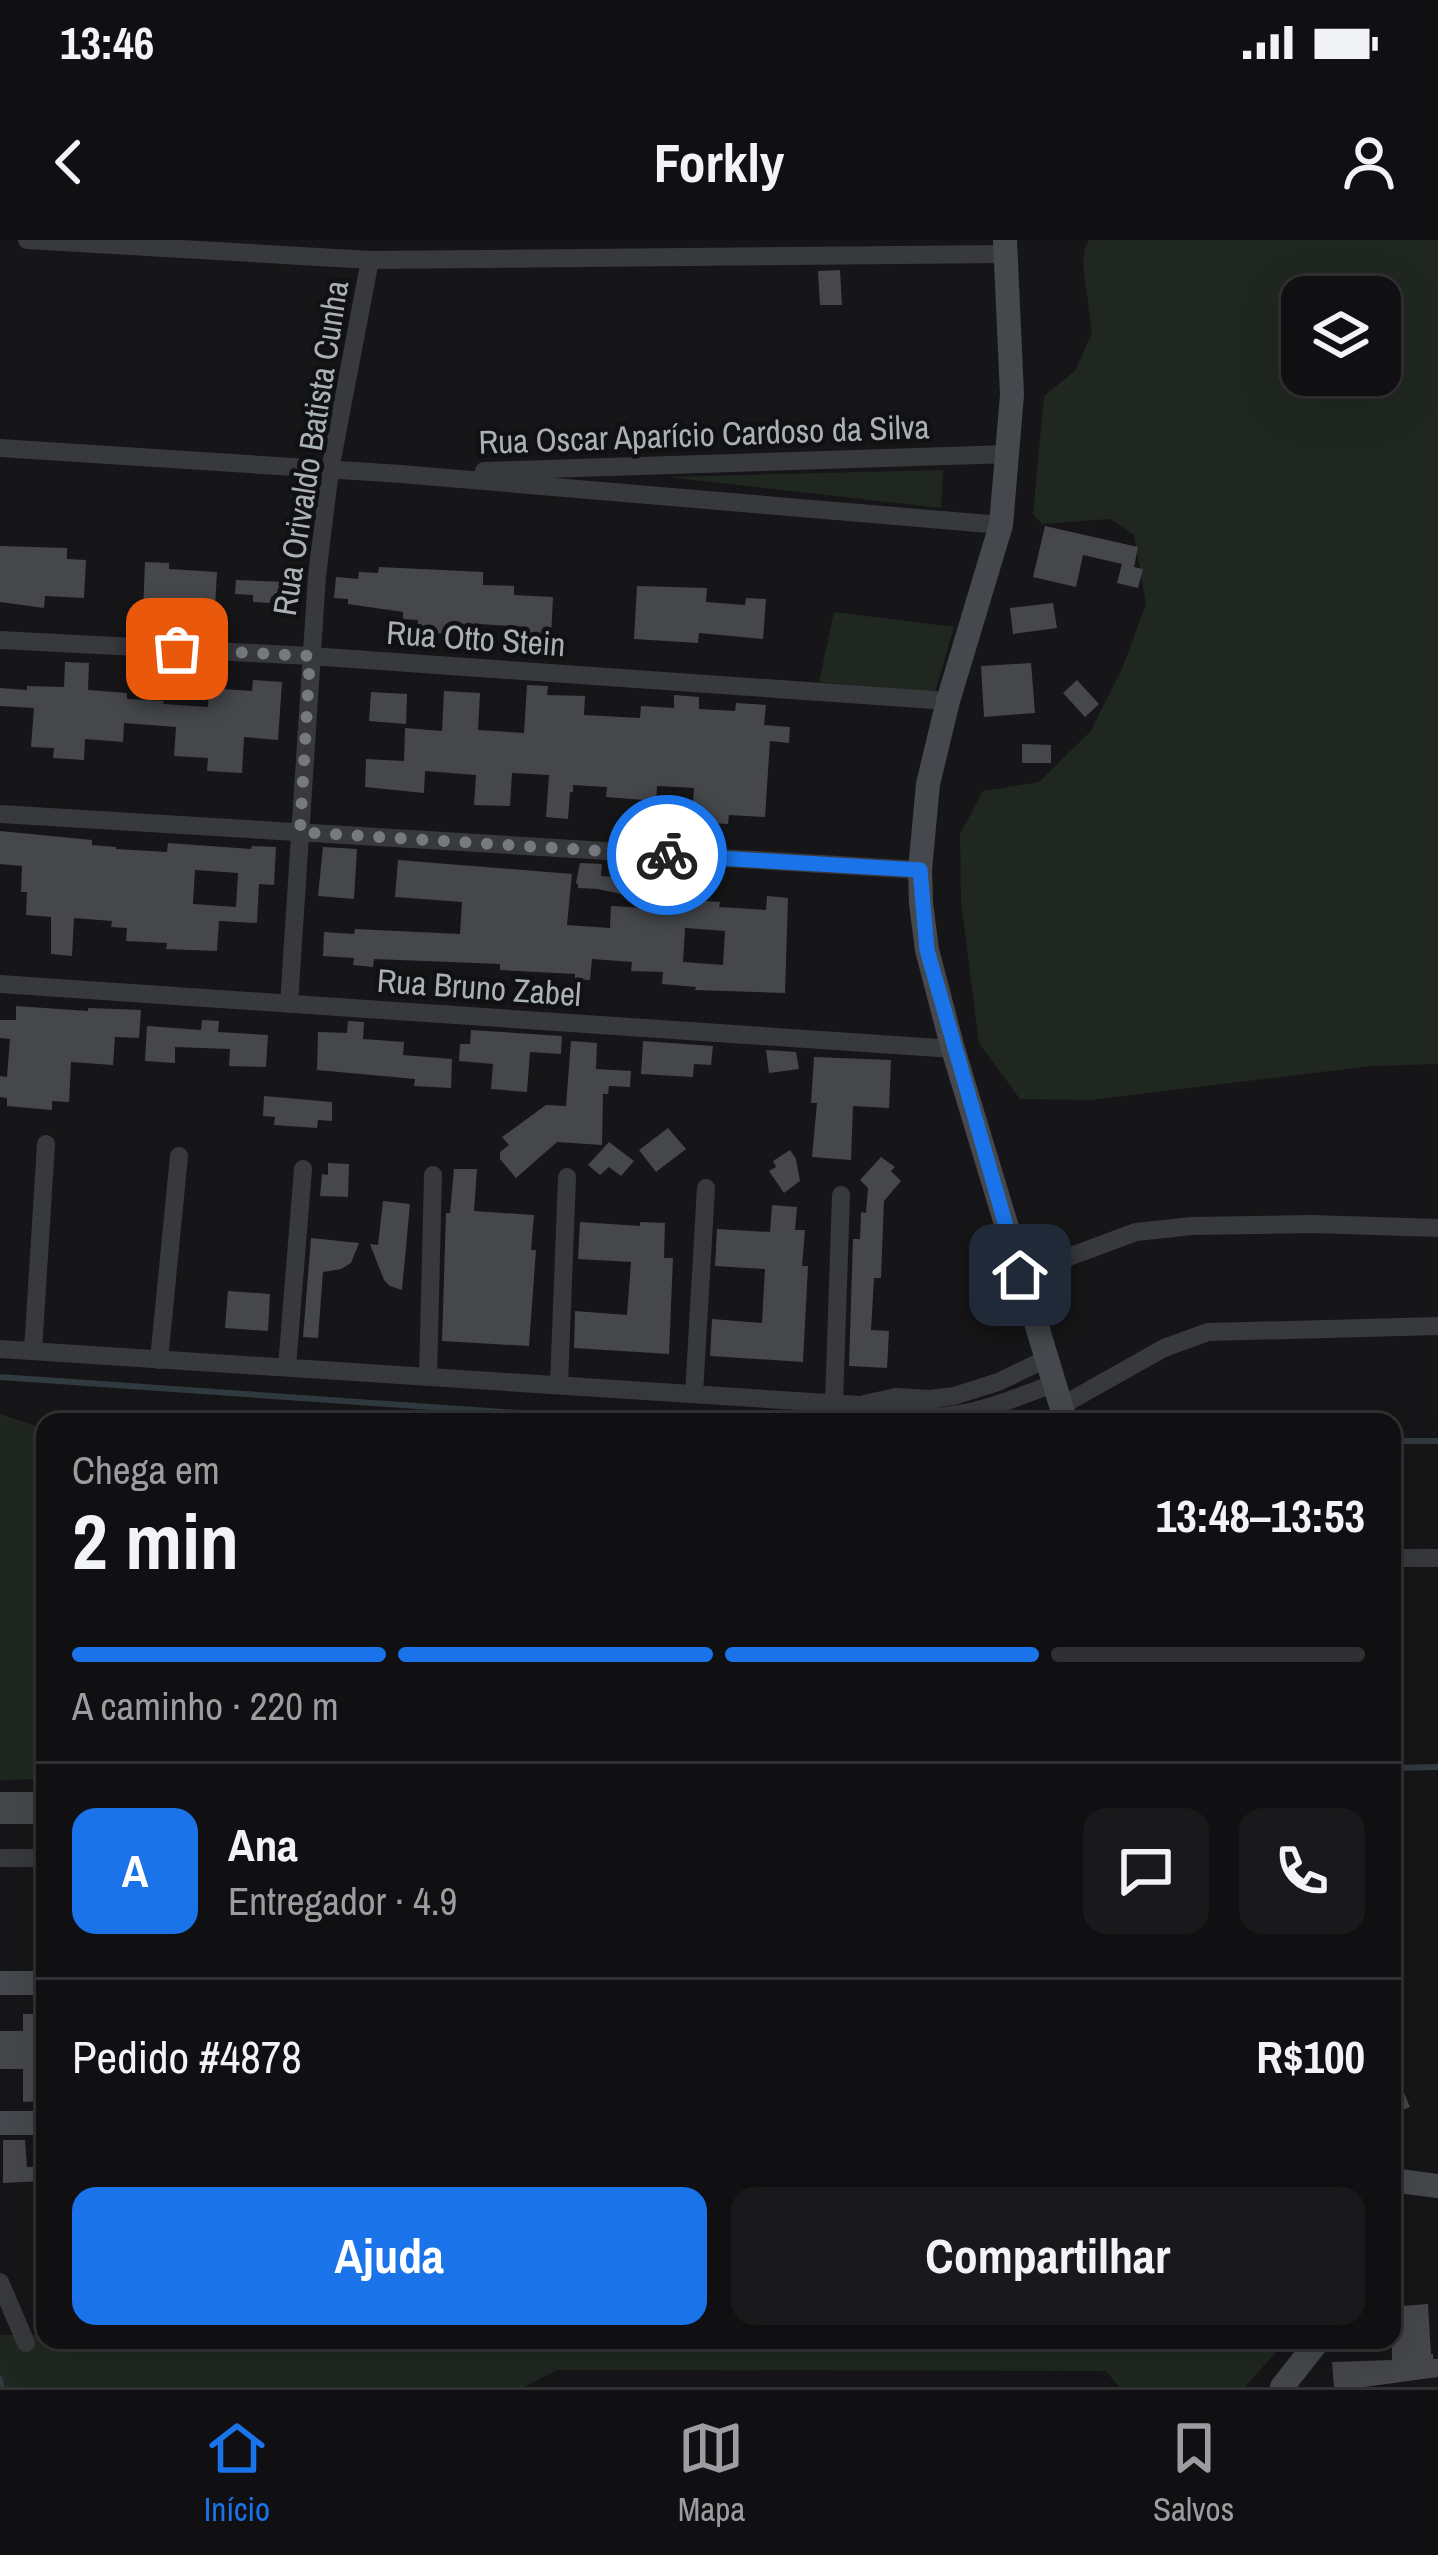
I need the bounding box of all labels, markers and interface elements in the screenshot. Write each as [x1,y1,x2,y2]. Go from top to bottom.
text: 13:46 [60,12,154,73]
text: Forkly [654,126,784,199]
icon: back [36,129,102,195]
icon: person [1336,129,1402,195]
map controls [1281,276,1401,396]
button: layers [1281,276,1401,396]
street label: Rua Orivaldo Batista Cunha [262,277,358,619]
street label: Rua Oscar Aparício Cardoso da Silva [478,404,930,464]
pin [126,598,228,700]
street label: Rua Otto Stein [385,610,567,666]
icon: bag [144,616,210,682]
courier [607,795,727,915]
icon: bike [634,822,700,888]
street label: Rua Bruno Zabel [375,958,583,1016]
pin [969,1224,1071,1326]
icon: home [987,1242,1053,1308]
text: Chega em [72,1444,220,1496]
text: 13:48–13:53 [1156,1485,1365,1546]
text: 2 min [72,1488,239,1593]
text: A caminho · 220 m [72,1680,339,1732]
button: chat [1083,1808,1209,1934]
button: phone [1239,1808,1365,1934]
text: Ana [228,1814,298,1875]
text: A [122,1840,148,1901]
text: Entregador · 4.9 [228,1875,457,1927]
text: Pedido #4878 [72,2026,302,2087]
text: R$100 [1256,2026,1365,2087]
button: Ajuda [72,2187,707,2325]
button: Compartilhar [731,2187,1365,2325]
tab: Início [204,2415,270,2531]
tab: Mapa [678,2415,745,2531]
tab: Salvos [1153,2415,1234,2531]

